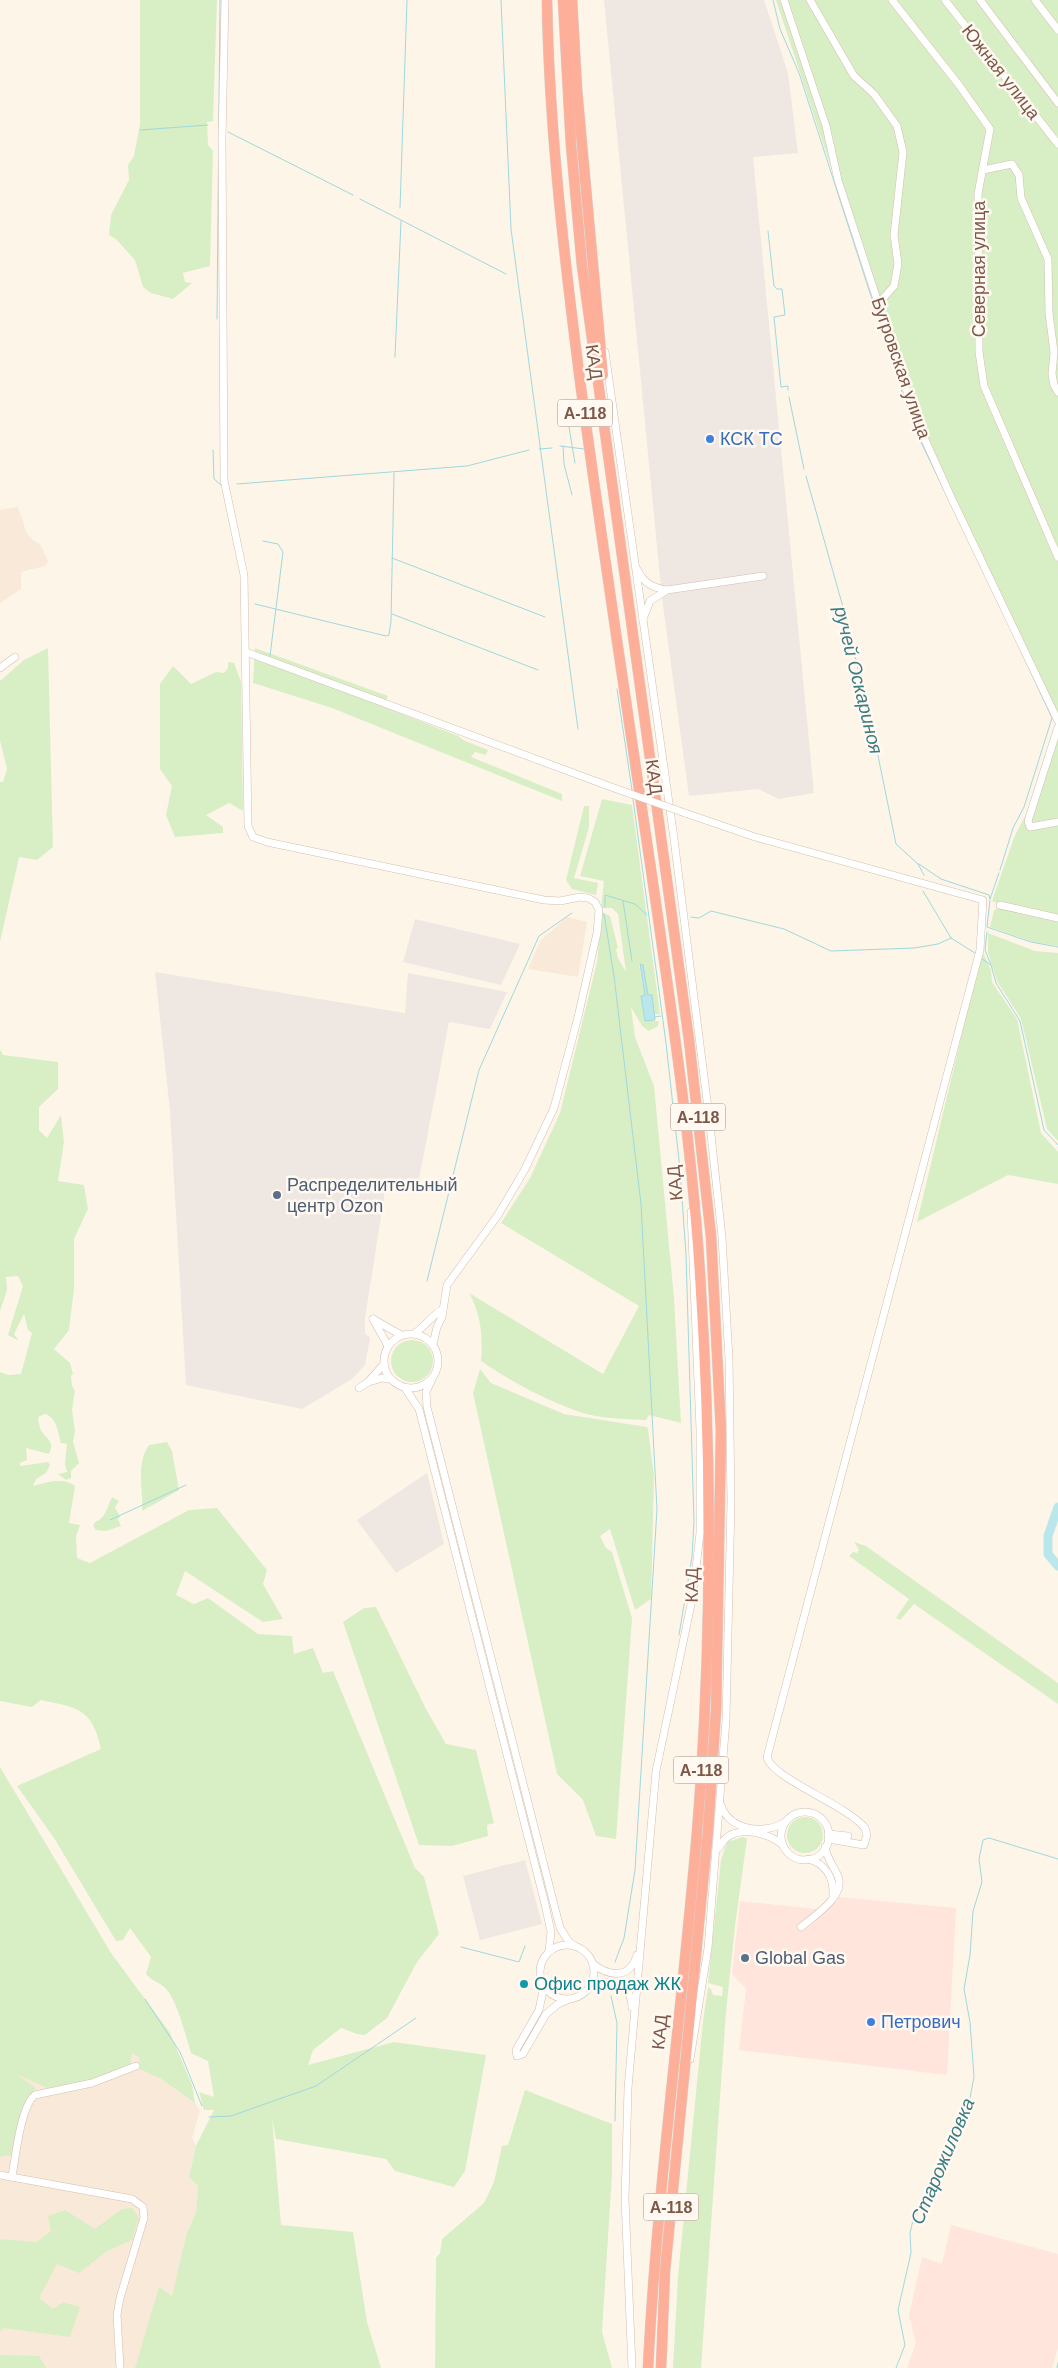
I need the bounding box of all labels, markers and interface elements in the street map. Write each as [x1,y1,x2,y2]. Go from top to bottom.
street label: Южная улица [958,21,1045,124]
street label: Северная улица [969,200,989,337]
street label: Бугровская улица [867,295,935,442]
street label: КАД [582,343,606,381]
road number: А-118 [558,399,612,426]
place label: КСК ТС [720,429,783,449]
marker: КСК ТС [704,433,716,445]
water label: ручей Оскариноя [830,603,887,756]
street label: КАД [642,758,666,796]
road number: А-118 [670,1104,726,1130]
street label: КАД [663,1164,687,1202]
place label: Распределительный центр Ozon [287,1175,458,1216]
marker: Распределительный центр Ozon [271,1189,283,1201]
street label: КАД [682,1567,702,1603]
road number: А-118 [674,1756,728,1784]
place label: Global Gas [755,1948,845,1968]
marker: Global Gas [739,1952,751,1964]
place label: Офис продаж ЖК [534,1974,681,1994]
marker: Офис продаж ЖК [518,1978,530,1990]
place label: Петрович [881,2012,961,2032]
street label: КАД [648,2013,672,2051]
marker: Петрович [865,2016,877,2028]
water label: Старожиловка [906,2095,978,2227]
road number: А-118 [644,2194,698,2220]

